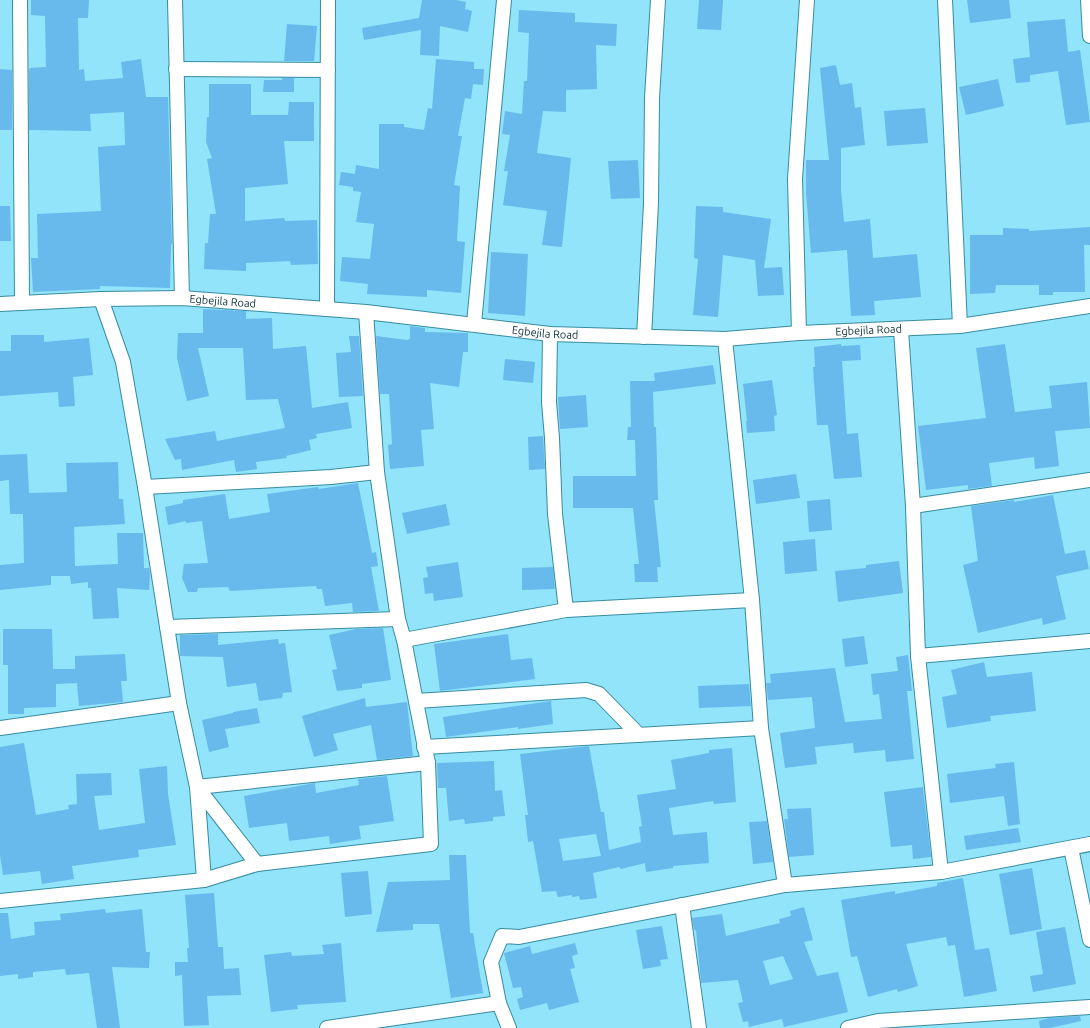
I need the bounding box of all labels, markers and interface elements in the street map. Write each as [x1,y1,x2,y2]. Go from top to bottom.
street label: Egbejila Road [189,293,256,310]
street label: Egbejila Road [511,323,579,341]
street label: Egbejila Road [835,323,902,337]

